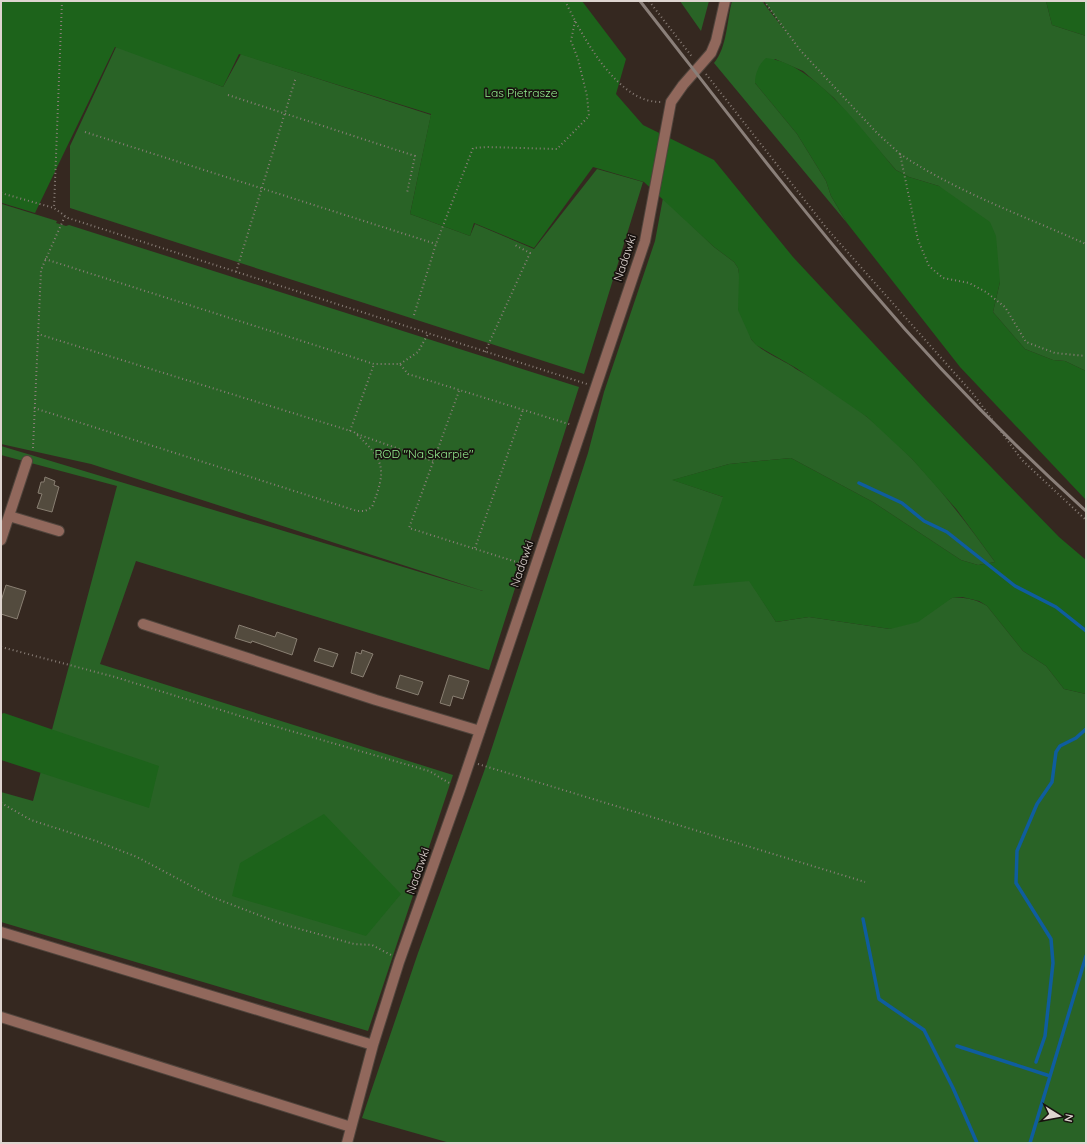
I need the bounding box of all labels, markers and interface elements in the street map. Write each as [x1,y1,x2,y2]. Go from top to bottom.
park label: Las Pietrasze [485,85,558,100]
street label: Nadawki [610,232,639,283]
park label: ROD "Na Skarpie" [374,446,474,461]
street label: Nadawki [507,538,537,589]
street label: Nadawki [403,845,433,896]
north arrow [1039,1096,1079,1136]
text: N [1061,1113,1076,1123]

